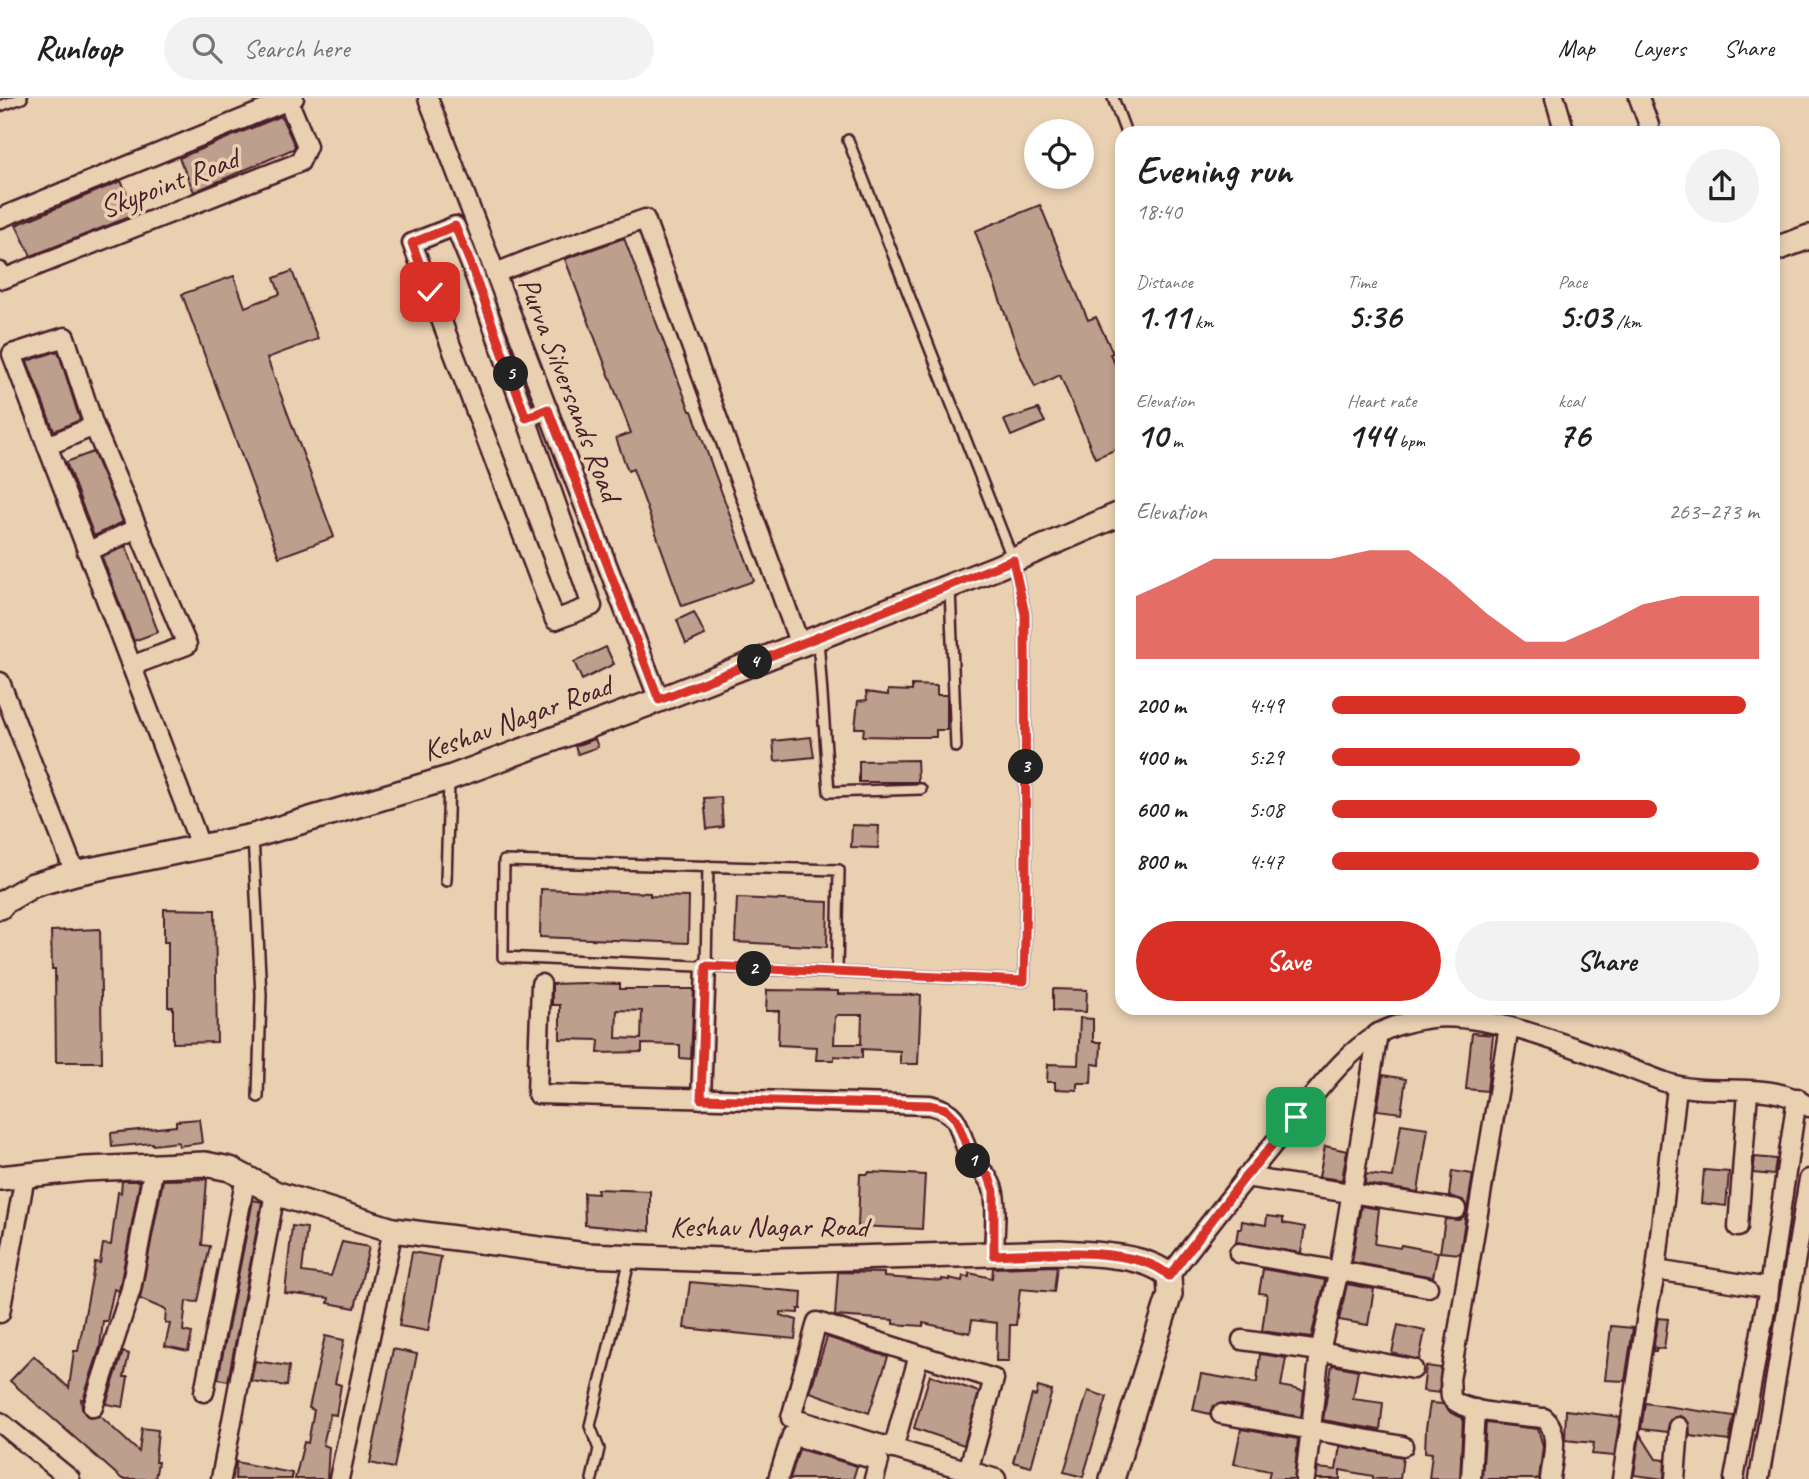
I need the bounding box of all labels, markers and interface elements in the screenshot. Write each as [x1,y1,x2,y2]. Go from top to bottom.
search box [164,17,654,80]
text: Runloop [35,27,122,69]
icon: search [188,29,226,67]
text: Search here [244,32,349,65]
text: Map [1558,33,1595,63]
text: Layers [1633,33,1686,63]
text: Share [1724,33,1774,63]
map controls [1024,119,1094,189]
button: locate [1024,119,1094,189]
street label: Skypoint Road [94,138,248,227]
text: Evening run [1136,147,1292,194]
button: share [1685,149,1759,223]
text: 18:40 [1136,197,1182,226]
pin [400,262,460,322]
text: Distance [1136,270,1193,294]
text: Time [1347,270,1376,294]
text: Pace [1558,270,1587,294]
street label: Purva Silversands Road [510,272,632,510]
icon: check [411,273,449,311]
text: 1.11 [1136,294,1190,339]
text: 5:36 [1347,294,1401,339]
text: 5:03 [1558,294,1612,339]
text: km [1190,310,1213,334]
text: /km [1612,310,1641,334]
pin: 5 [494,356,528,392]
text: 5 [506,361,515,385]
text: Elevation [1136,389,1194,413]
text: Heart rate [1347,389,1416,413]
text: kcal [1558,389,1583,413]
text: 10 [1136,413,1168,458]
text: 144 [1347,413,1394,458]
text: 76 [1558,413,1590,458]
text: m [1168,429,1183,453]
text: bpm [1394,429,1425,453]
text: Elevation [1136,497,1207,526]
text: 263–273 m [1668,497,1759,526]
pin: 4 [738,644,772,680]
text: 4 [750,649,759,673]
street label: Keshav Nagar Road [417,665,621,770]
text: 200 m [1136,691,1186,720]
text: 4:49 [1248,691,1284,720]
text: 400 m [1136,743,1186,772]
text: 5:29 [1248,743,1284,772]
pin: 3 [1009,750,1044,784]
text: 3 [1021,754,1030,778]
text: 600 m [1136,795,1186,824]
text: 5:08 [1248,795,1284,824]
text: 800 m [1136,847,1186,876]
text: 4:47 [1248,847,1284,876]
button: Save [1136,921,1441,1001]
button: Share [1455,921,1759,1001]
pin: 2 [736,952,772,986]
text: 2 [749,956,758,980]
pin [1266,1087,1326,1147]
icon: arrive [1277,1098,1315,1136]
pin: 1 [956,1144,990,1178]
text: 1 [968,1148,977,1172]
street label: Keshav Nagar Road [670,1207,872,1245]

